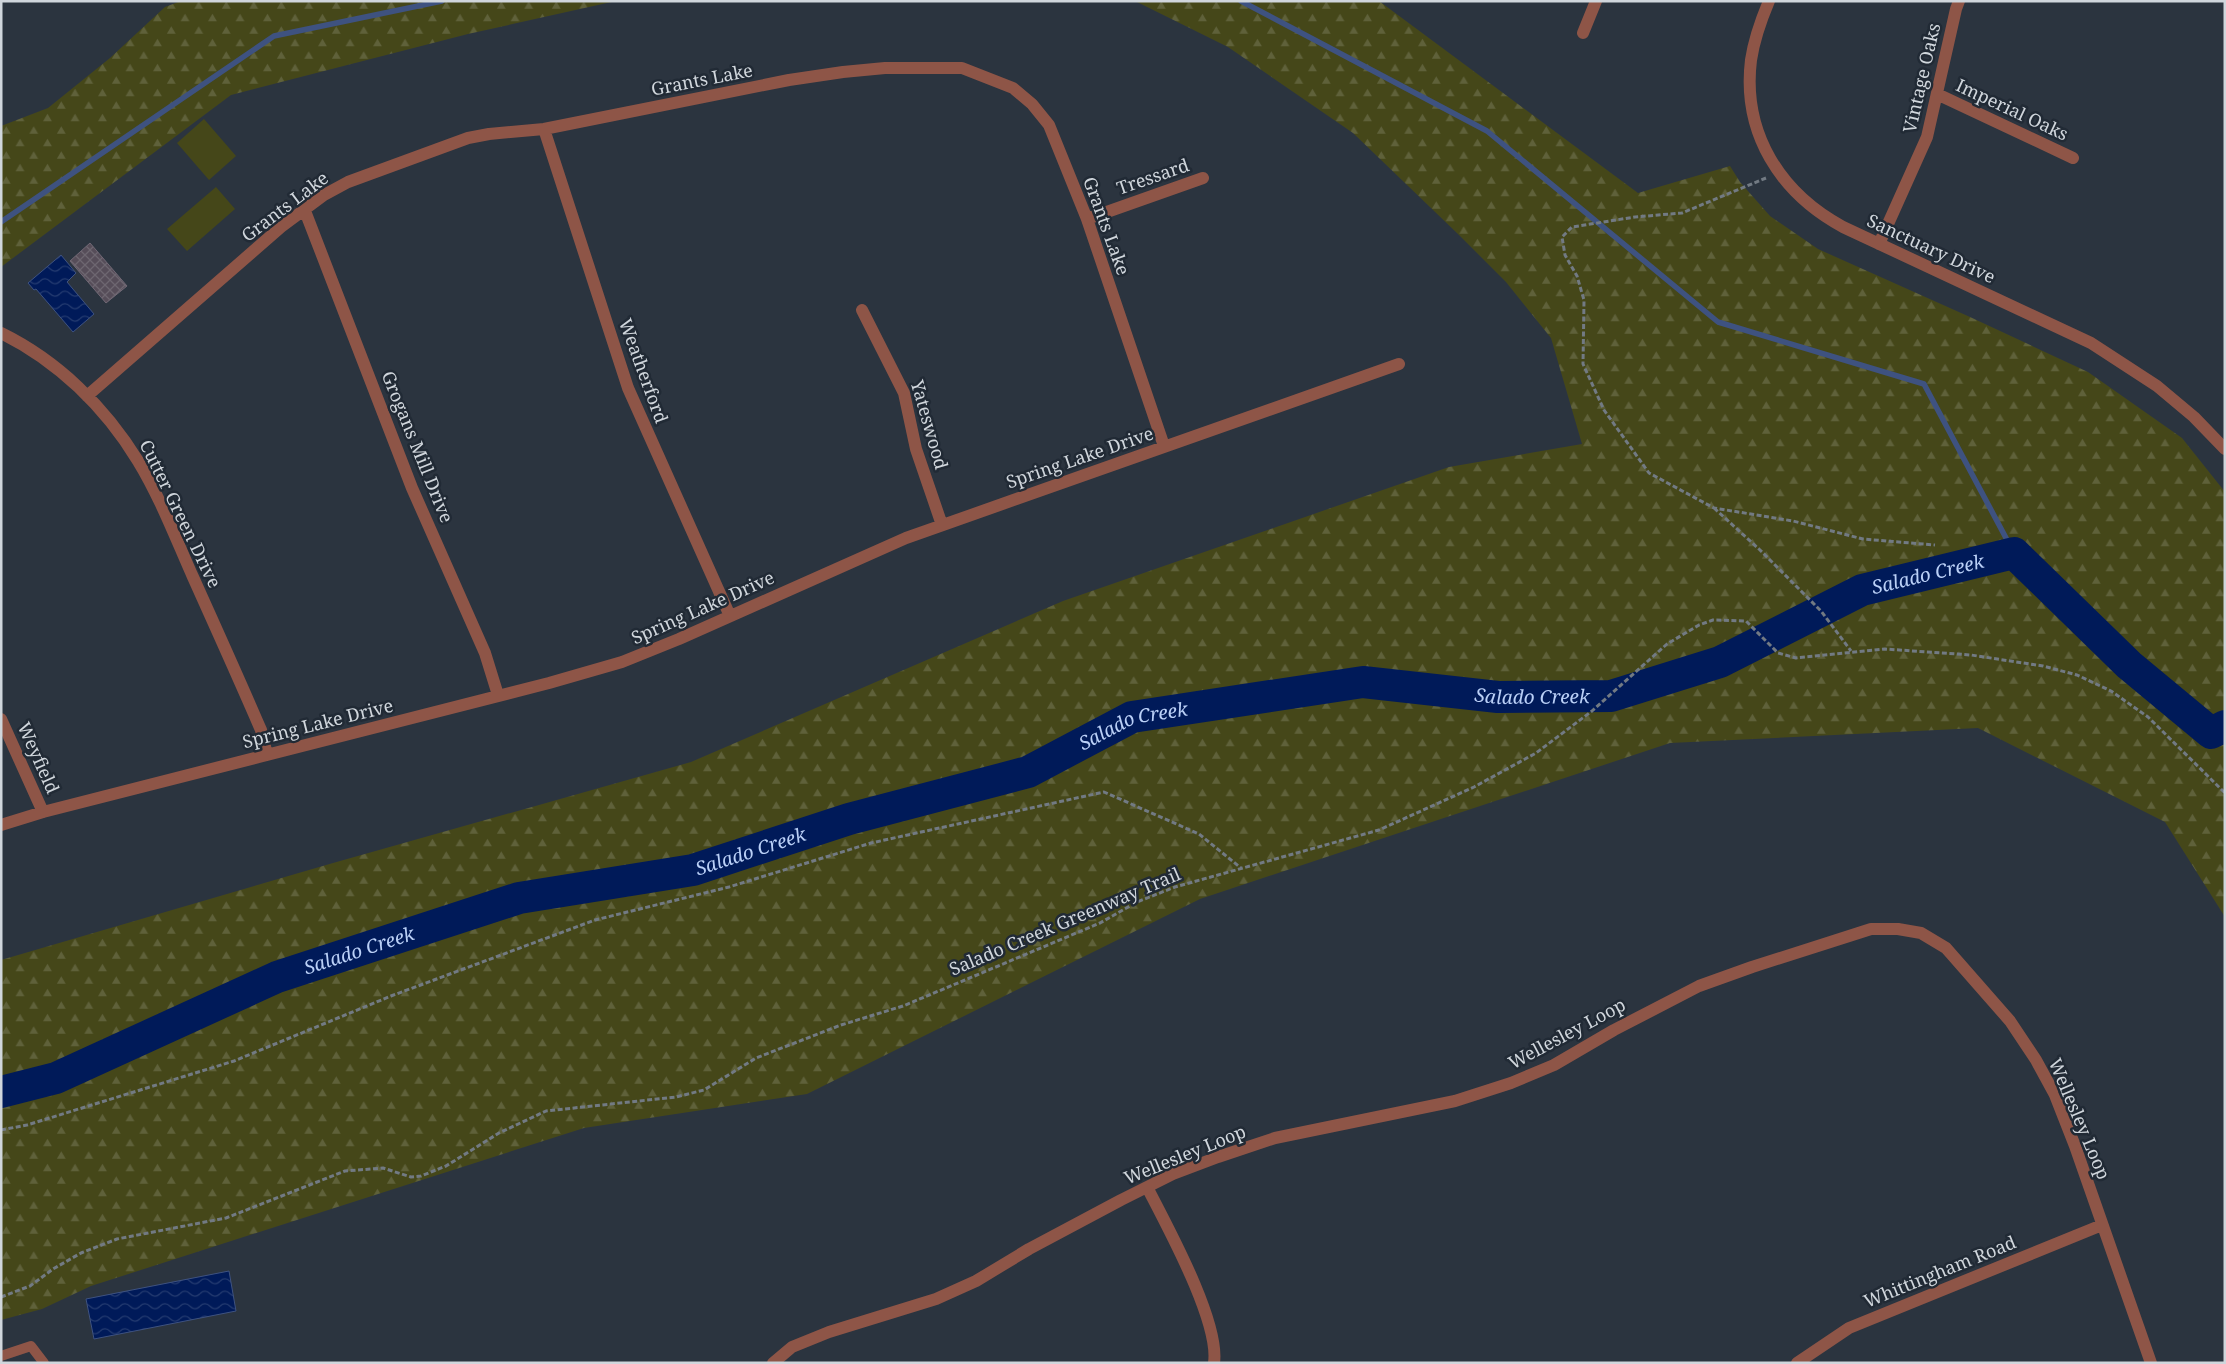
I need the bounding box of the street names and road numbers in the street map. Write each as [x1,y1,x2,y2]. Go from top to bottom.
street label: Vintage Oaks [1897,20,1945,135]
street label: Grants Lake [649,57,755,101]
street label: Imperial Oaks [1952,73,2072,146]
street label: Tressard [1113,152,1192,200]
street label: Grants Lake [236,166,333,247]
street label: Grants Lake [1078,173,1136,278]
street label: Sanctuary Drive [1863,208,1999,288]
street label: Weatherford [614,315,674,426]
street label: Grogans Mill Drive [376,367,459,526]
street label: Yateswood [906,376,954,472]
street label: Spring Lake Drive [1003,421,1157,494]
street label: Cutter Green Drive [135,435,227,592]
street label: Spring Lake Drive [627,565,778,649]
street label: Spring Lake Drive [240,693,396,753]
street label: Weyfield [13,718,65,797]
street label: Salado Creek Greenway Trail [945,861,1184,981]
street label: Wellesley Loop [1504,992,1629,1074]
street label: Wellesley Loop [2044,1054,2116,1183]
street label: Wellesley Loop [1120,1119,1249,1189]
street label: Whittingham Road [1860,1230,2019,1313]

